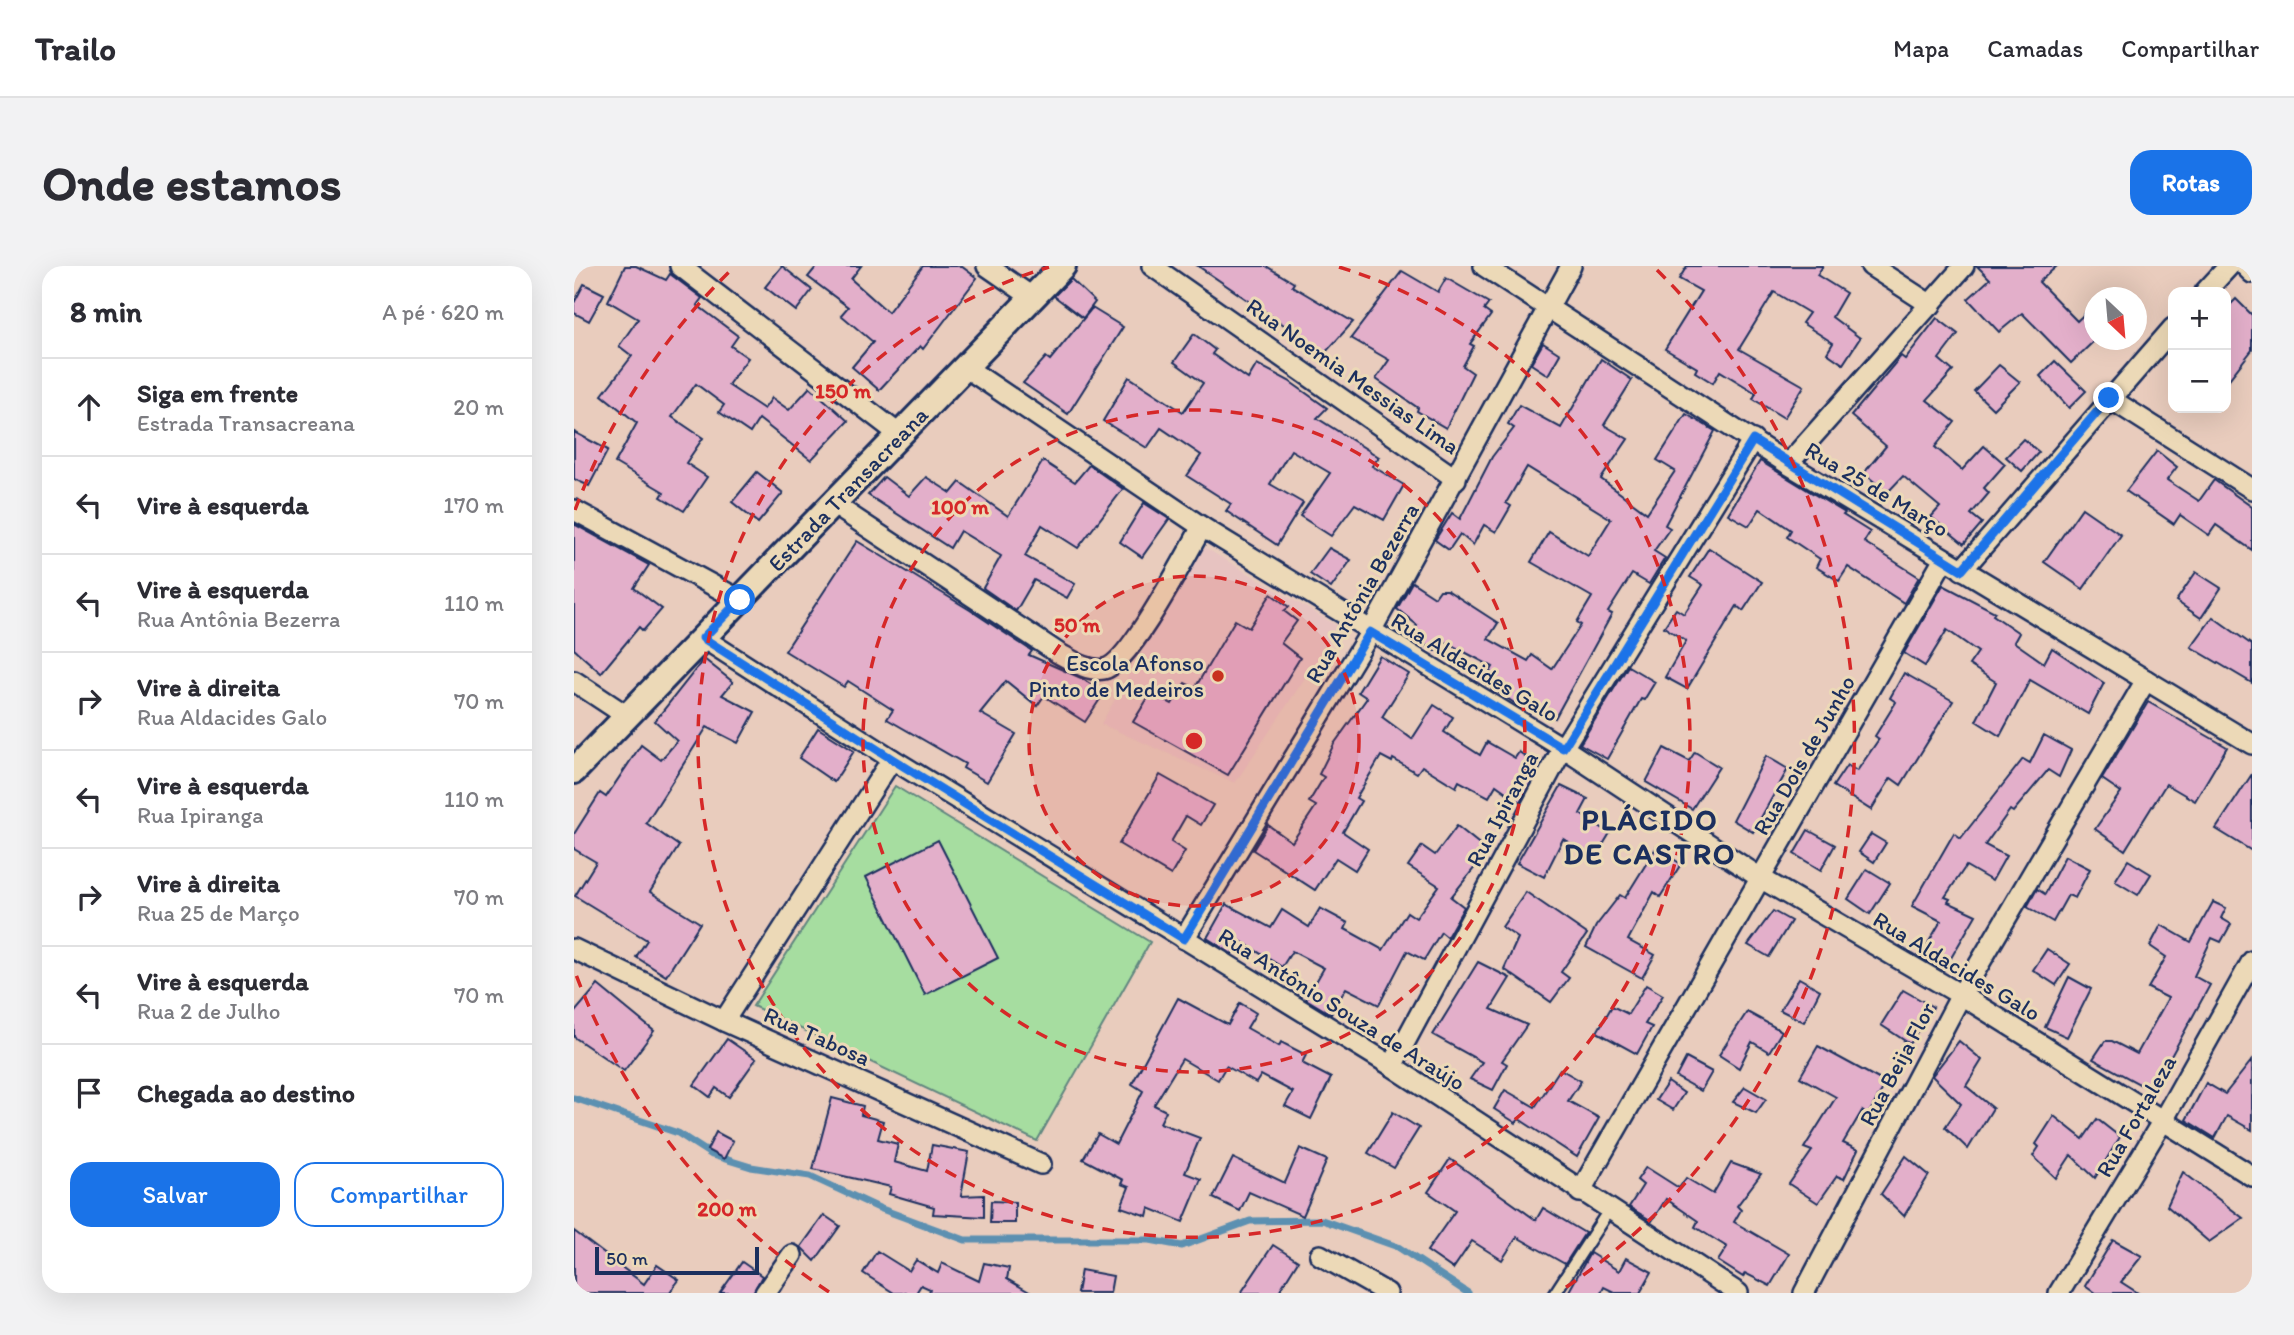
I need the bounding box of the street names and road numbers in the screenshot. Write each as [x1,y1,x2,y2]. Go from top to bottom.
street label: Rua Noemia Messias Lima [1241,292,1465,460]
street label: Estrada Transacreana [762,401,934,577]
street label: Rua 25 de Março [1800,435,1954,543]
street label: Rua Antônia Bezerra [1299,498,1425,688]
street label: Rua Aldacides Galo [1386,606,1564,728]
street label: Rua Dois de Junho [1747,670,1861,840]
street label: Rua Ipiranga [1460,747,1544,871]
street label: Rua Aldacides Galo [1868,905,2046,1027]
street label: Rua Antônio Souza de Araújo [1213,921,1471,1097]
street label: Rua Beija Flor [1853,997,1941,1131]
street label: Rua Tabosa [760,1000,874,1072]
street label: Rua Fortaleza [2090,1050,2182,1182]

